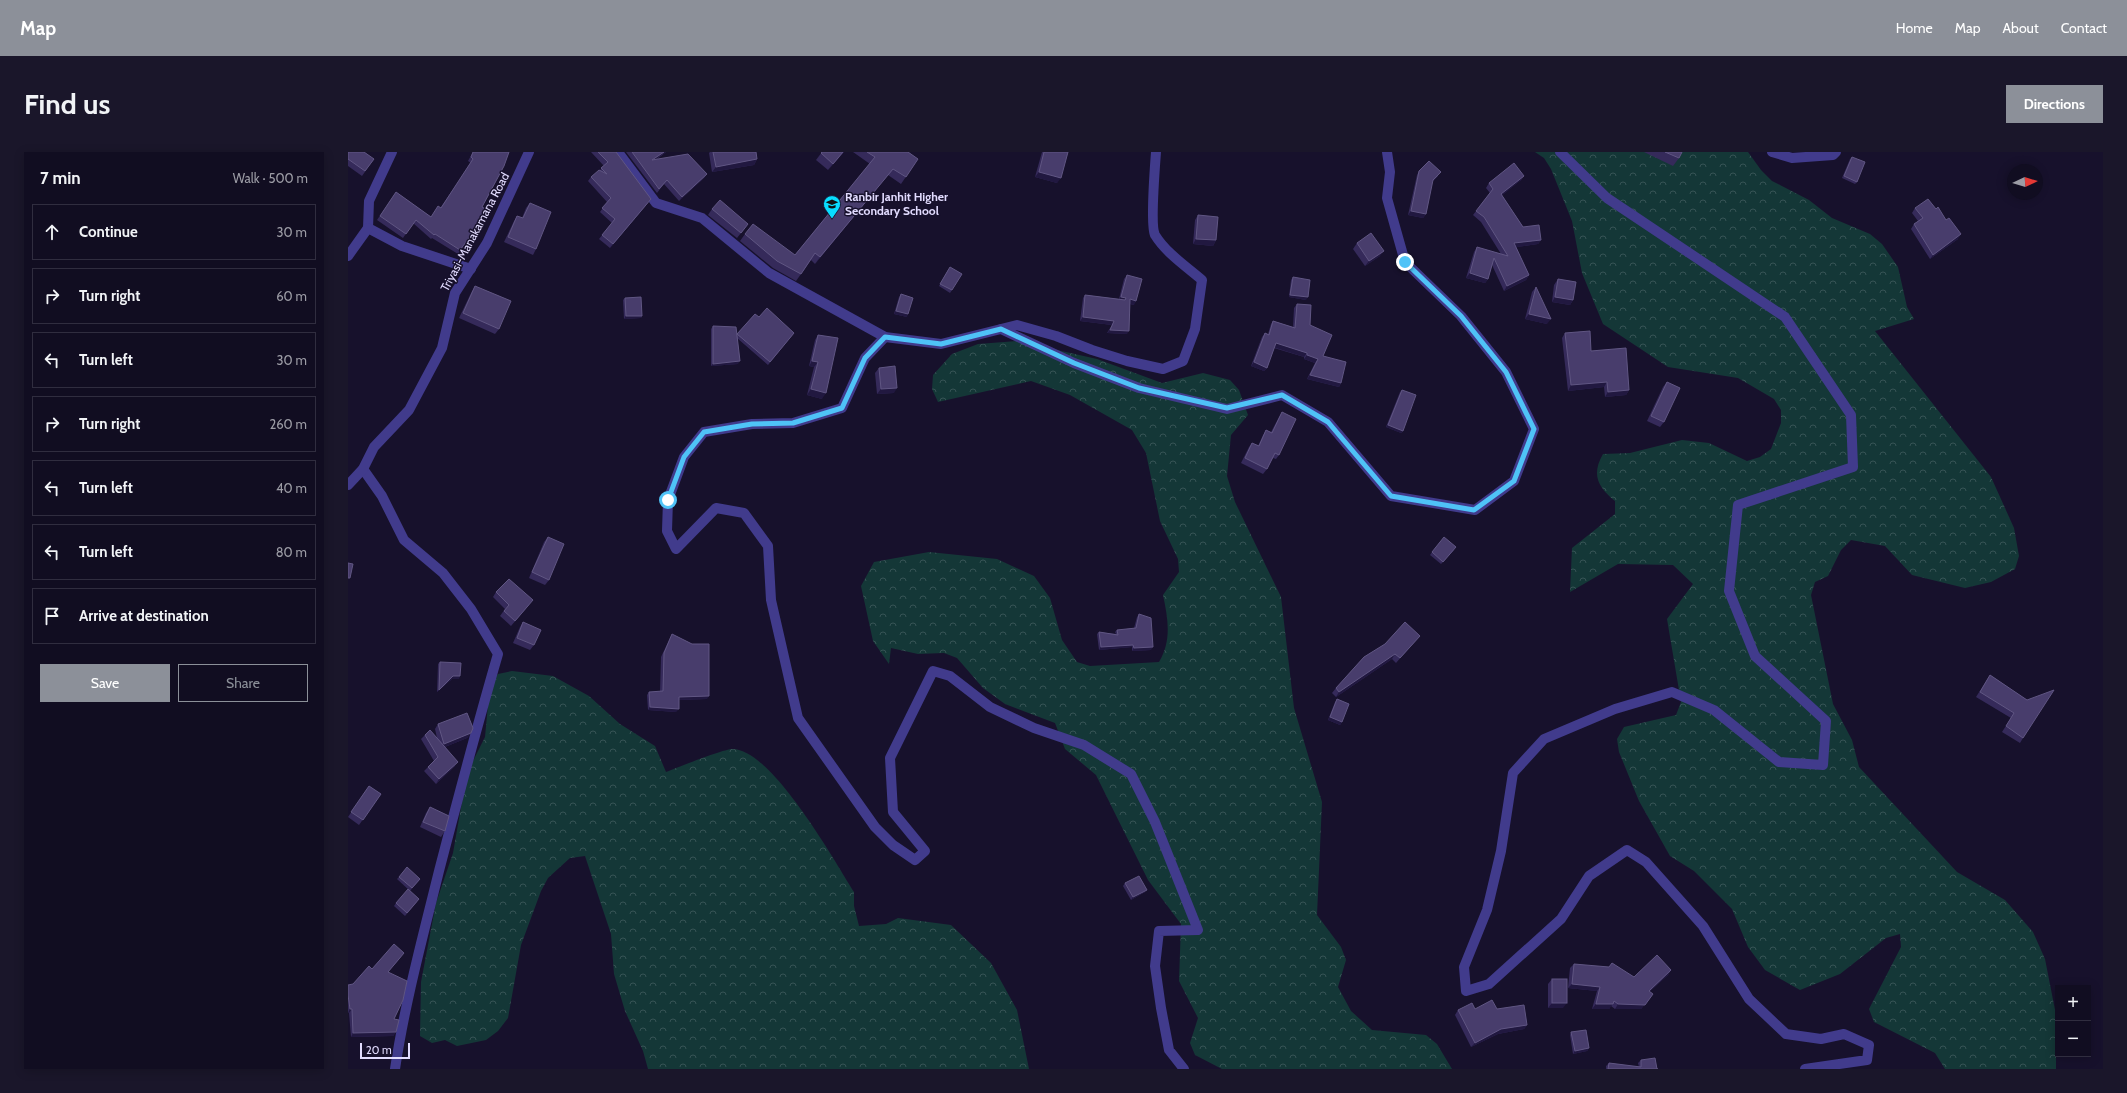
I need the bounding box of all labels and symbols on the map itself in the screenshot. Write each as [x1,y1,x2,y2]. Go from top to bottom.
north arrow [2007,164,2043,200]
street label: Triyasi-Manakamana Road [437,170,512,294]
place label: Ranbir Janhit Higher Secondary School [845,189,948,218]
school or university icon: Ranbir Janhit Higher Secondary School [822,194,842,219]
route end [1396,253,1414,271]
route start [659,491,677,509]
scale bar [360,1041,410,1060]

